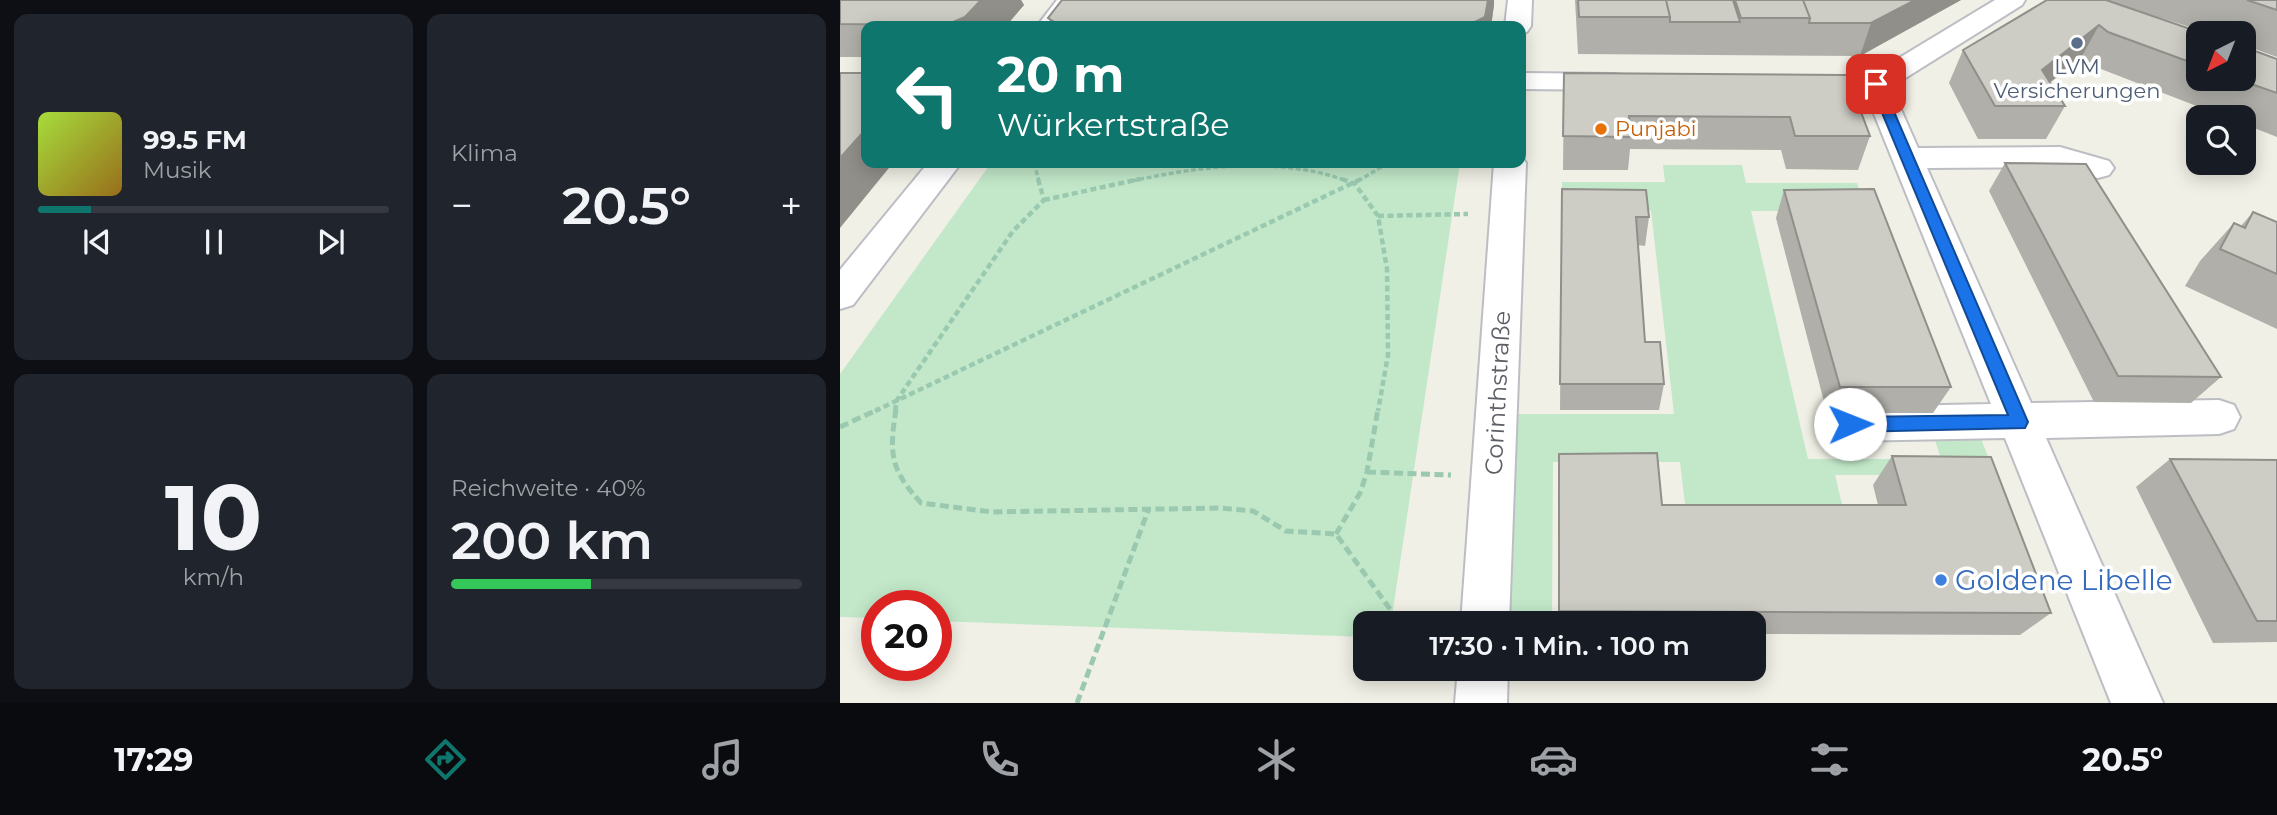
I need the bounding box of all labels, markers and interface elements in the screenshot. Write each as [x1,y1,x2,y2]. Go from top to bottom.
north arrow [2186,21,2256,91]
map controls [2186,21,2256,175]
marker: LVM Versicherungen [2069,35,2085,51]
text: 20 m [997,45,1124,104]
icon: left [882,49,973,140]
pin [1846,54,1906,114]
place label: LVM Versicherungen [1994,54,2161,103]
icon: arrive [1857,65,1895,103]
text: Würkertstraße [997,105,1229,144]
button: search [2186,105,2256,175]
place label: Punjabi [1615,116,1696,141]
marker: Punjabi [1593,121,1609,137]
text: 99.5 FM [143,124,247,156]
text: Klima [451,139,518,167]
text: Musik [143,156,212,184]
text: 20.5° [562,174,691,237]
text: − [451,182,473,229]
text: + [780,182,802,229]
icon: previous [78,223,116,261]
icon: pause [195,223,233,261]
icon: next [312,223,350,261]
street label: Corinthstraße [1479,310,1516,476]
position arrow [1813,387,1887,461]
text: 10 [165,462,262,573]
text: Reichweite · 40% [451,474,646,502]
text: 200 km [451,509,653,572]
text: km/h [183,563,244,591]
place label: Goldene Libelle [1955,563,2173,597]
marker: Goldene Libelle [1933,572,1949,588]
speed limit sign: 20 [861,590,952,681]
text: 17:30 · 1 Min. · 100 m [1429,630,1690,662]
icon: directions [421,735,470,784]
icon: music [698,735,747,784]
icon: phone [975,735,1024,784]
icon: climate [1252,735,1301,784]
icon: car [1529,735,1578,784]
icon: filters [1805,735,1854,784]
text: 17:29 [114,740,193,779]
text: 20.5° [2082,740,2163,779]

